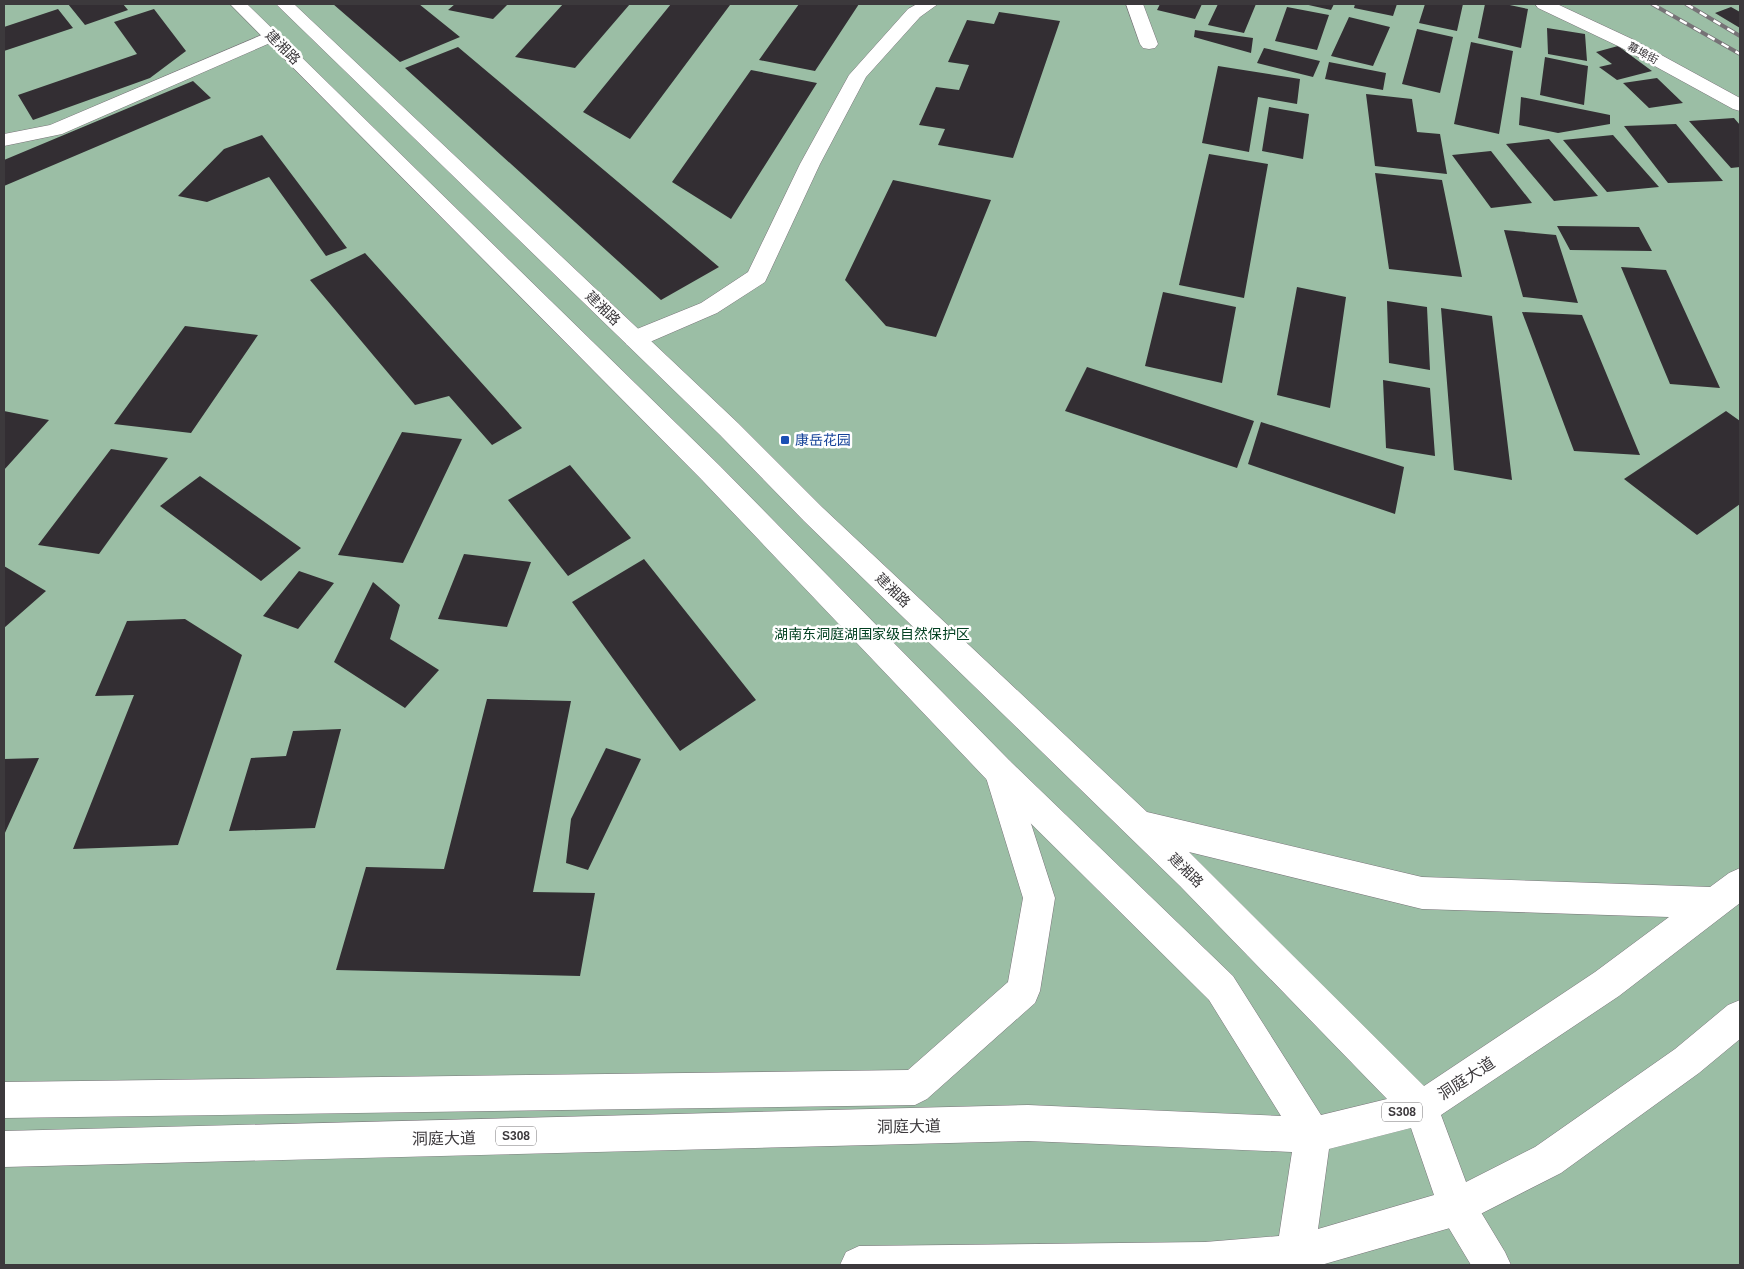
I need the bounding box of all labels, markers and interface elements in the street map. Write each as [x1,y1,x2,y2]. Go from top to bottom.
street label: 建湘路 [262,26,304,68]
street label: 幕埠街 [1626,40,1660,66]
street label: 建湘路 [582,288,624,328]
place label: 康岳花园 [795,432,851,448]
marker: 康岳花园 [779,434,791,446]
street label: 建湘路 [872,570,914,610]
park label: 湖南东洞庭湖国家级自然保护区 [774,626,970,642]
street label: 建湘路 [1165,850,1207,890]
street label: 洞庭大道 [1435,1054,1498,1103]
road number: S308 [1382,1102,1422,1122]
street label: 洞庭大道 [877,1117,941,1136]
road number: S308 [496,1126,536,1146]
street label: 洞庭大道 [412,1129,476,1148]

